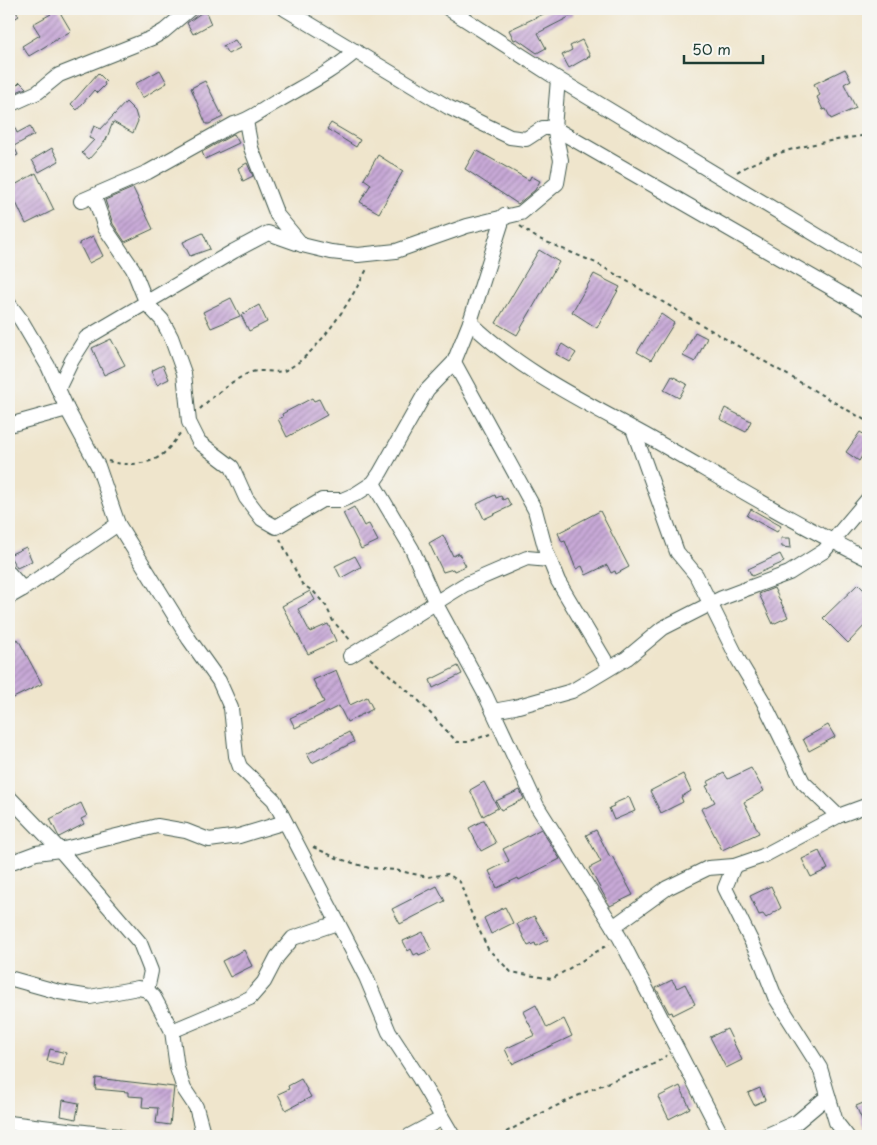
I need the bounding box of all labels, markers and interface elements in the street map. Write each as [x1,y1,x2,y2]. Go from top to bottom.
scale bar [684,32,763,64]
text: 50 m [692,37,731,60]

